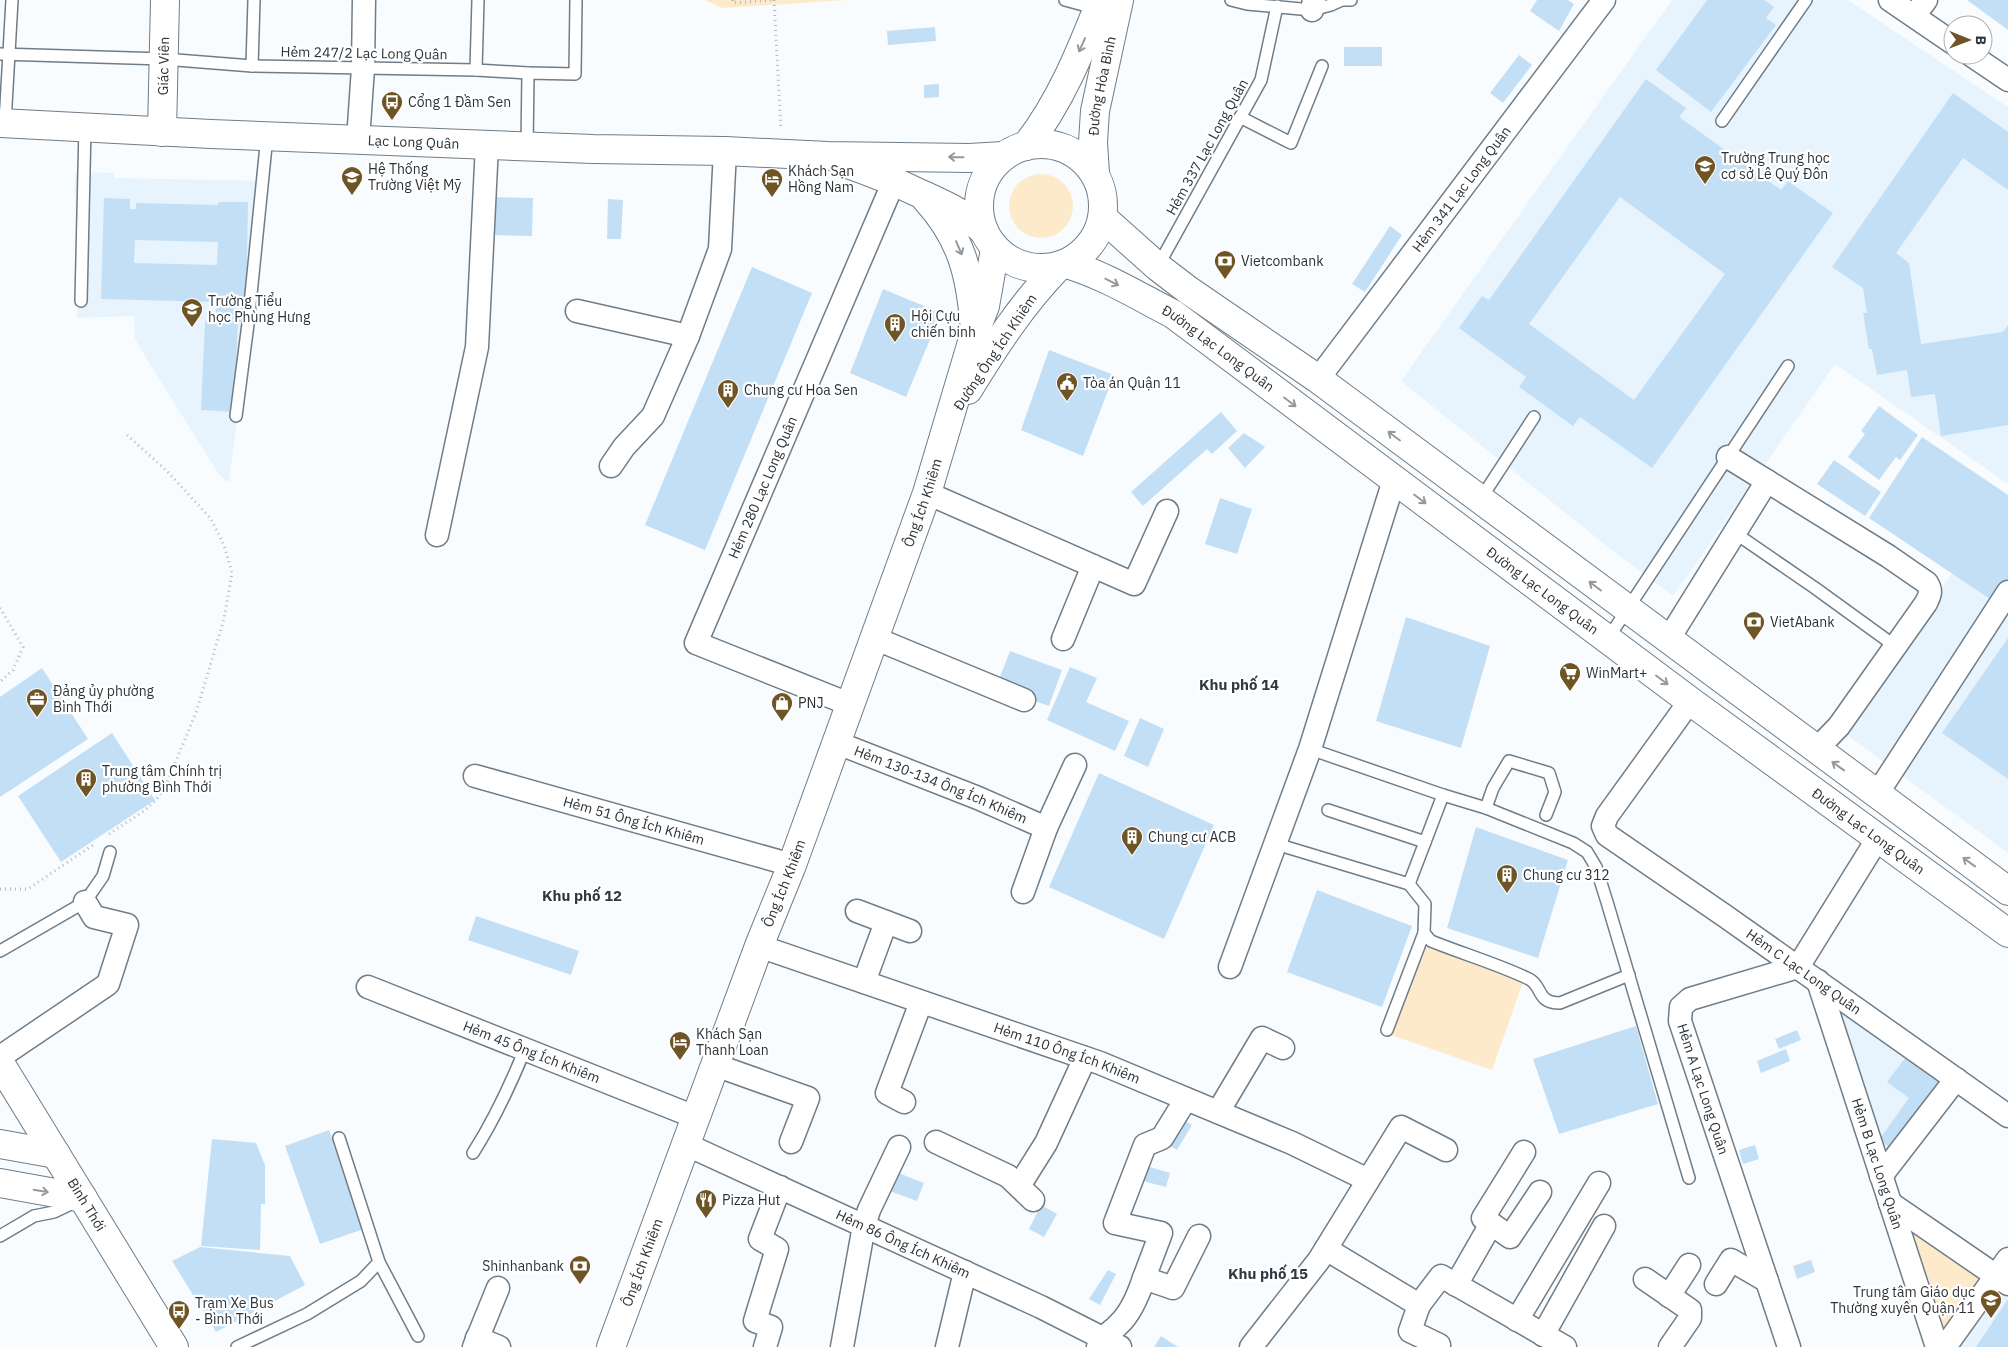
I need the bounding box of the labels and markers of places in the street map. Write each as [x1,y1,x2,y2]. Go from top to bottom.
bus stop icon: Cổng 1 Đầm Sen [380,90,404,121]
place label: Cổng 1 Đầm Sen [408,93,511,111]
place label: Trường Trung học cơ sở Lê Quý Đôn [1721,149,1830,183]
school or university icon: Trường Trung học cơ sở Lê Quý Đôn [1693,154,1717,185]
place label: Hệ Thống Trường Việt Mỹ [368,160,461,194]
place label: Khách Sạn Hồng Nam [788,162,854,196]
school or university icon: Hệ Thống Trường Việt Mỹ [340,165,364,196]
hotel icon: Khách Sạn Hồng Nam [760,167,784,198]
bank icon: Vietcombank [1213,249,1237,280]
place label: Vietcombank [1241,252,1324,270]
place label: Trường Tiểu học Phùng Hưng [208,292,311,326]
school or university icon: Trường Tiểu học Phùng Hưng [180,297,204,328]
place label: Hội Cựu chiến binh [911,307,976,341]
building icon: Hội Cựu chiến binh [883,312,907,343]
public building icon: Tòa án Quận 11 [1055,371,1079,402]
place label: Tòa án Quận 11 [1083,374,1181,392]
building icon: Chung cư Hoa Sen [716,378,740,409]
place label: Chung cư Hoa Sen [744,381,858,399]
bank icon: VietAbank [1742,610,1766,641]
place label: VietAbank [1770,613,1835,631]
supermarket icon: WinMart+ [1558,661,1582,692]
place label: WinMart+ [1586,664,1647,682]
place label: Đảng ủy phường Bình Thới [53,682,155,716]
office icon: Đảng ủy phường Bình Thới [25,687,49,718]
shop icon: PNJ [770,691,794,722]
place label: PNJ [798,694,824,712]
place label: Trung tâm Chính trị phường Bình Thới [102,762,222,796]
building icon: Trung tâm Chính trị phường Bình Thới [74,767,98,798]
building icon: Chung cư ACB [1120,825,1144,856]
place label: Chung cư ACB [1148,828,1236,846]
building icon: Chung cư 312 [1495,863,1519,894]
place label: Chung cư 312 [1523,866,1610,884]
place label: Khách Sạn Thanh Loan [696,1025,769,1059]
hotel icon: Khách Sạn Thanh Loan [668,1030,692,1061]
restaurant icon: Pizza Hut [694,1188,718,1219]
place label: Pizza Hut [722,1191,781,1209]
bank icon: Shinhanbank [568,1254,592,1285]
place label: Shinhanbank [482,1257,565,1275]
place label: Trung tâm Giáo dục Thường xuyên Quận 11 [1830,1283,1975,1317]
school or university icon: Trung tâm Giáo dục Thường xuyên Quận 11 [1979,1288,2003,1319]
place label: Trạm Xe Bus - Bình Thới [195,1294,274,1328]
bus stop icon: Trạm Xe Bus - Bình Thới [167,1299,191,1330]

